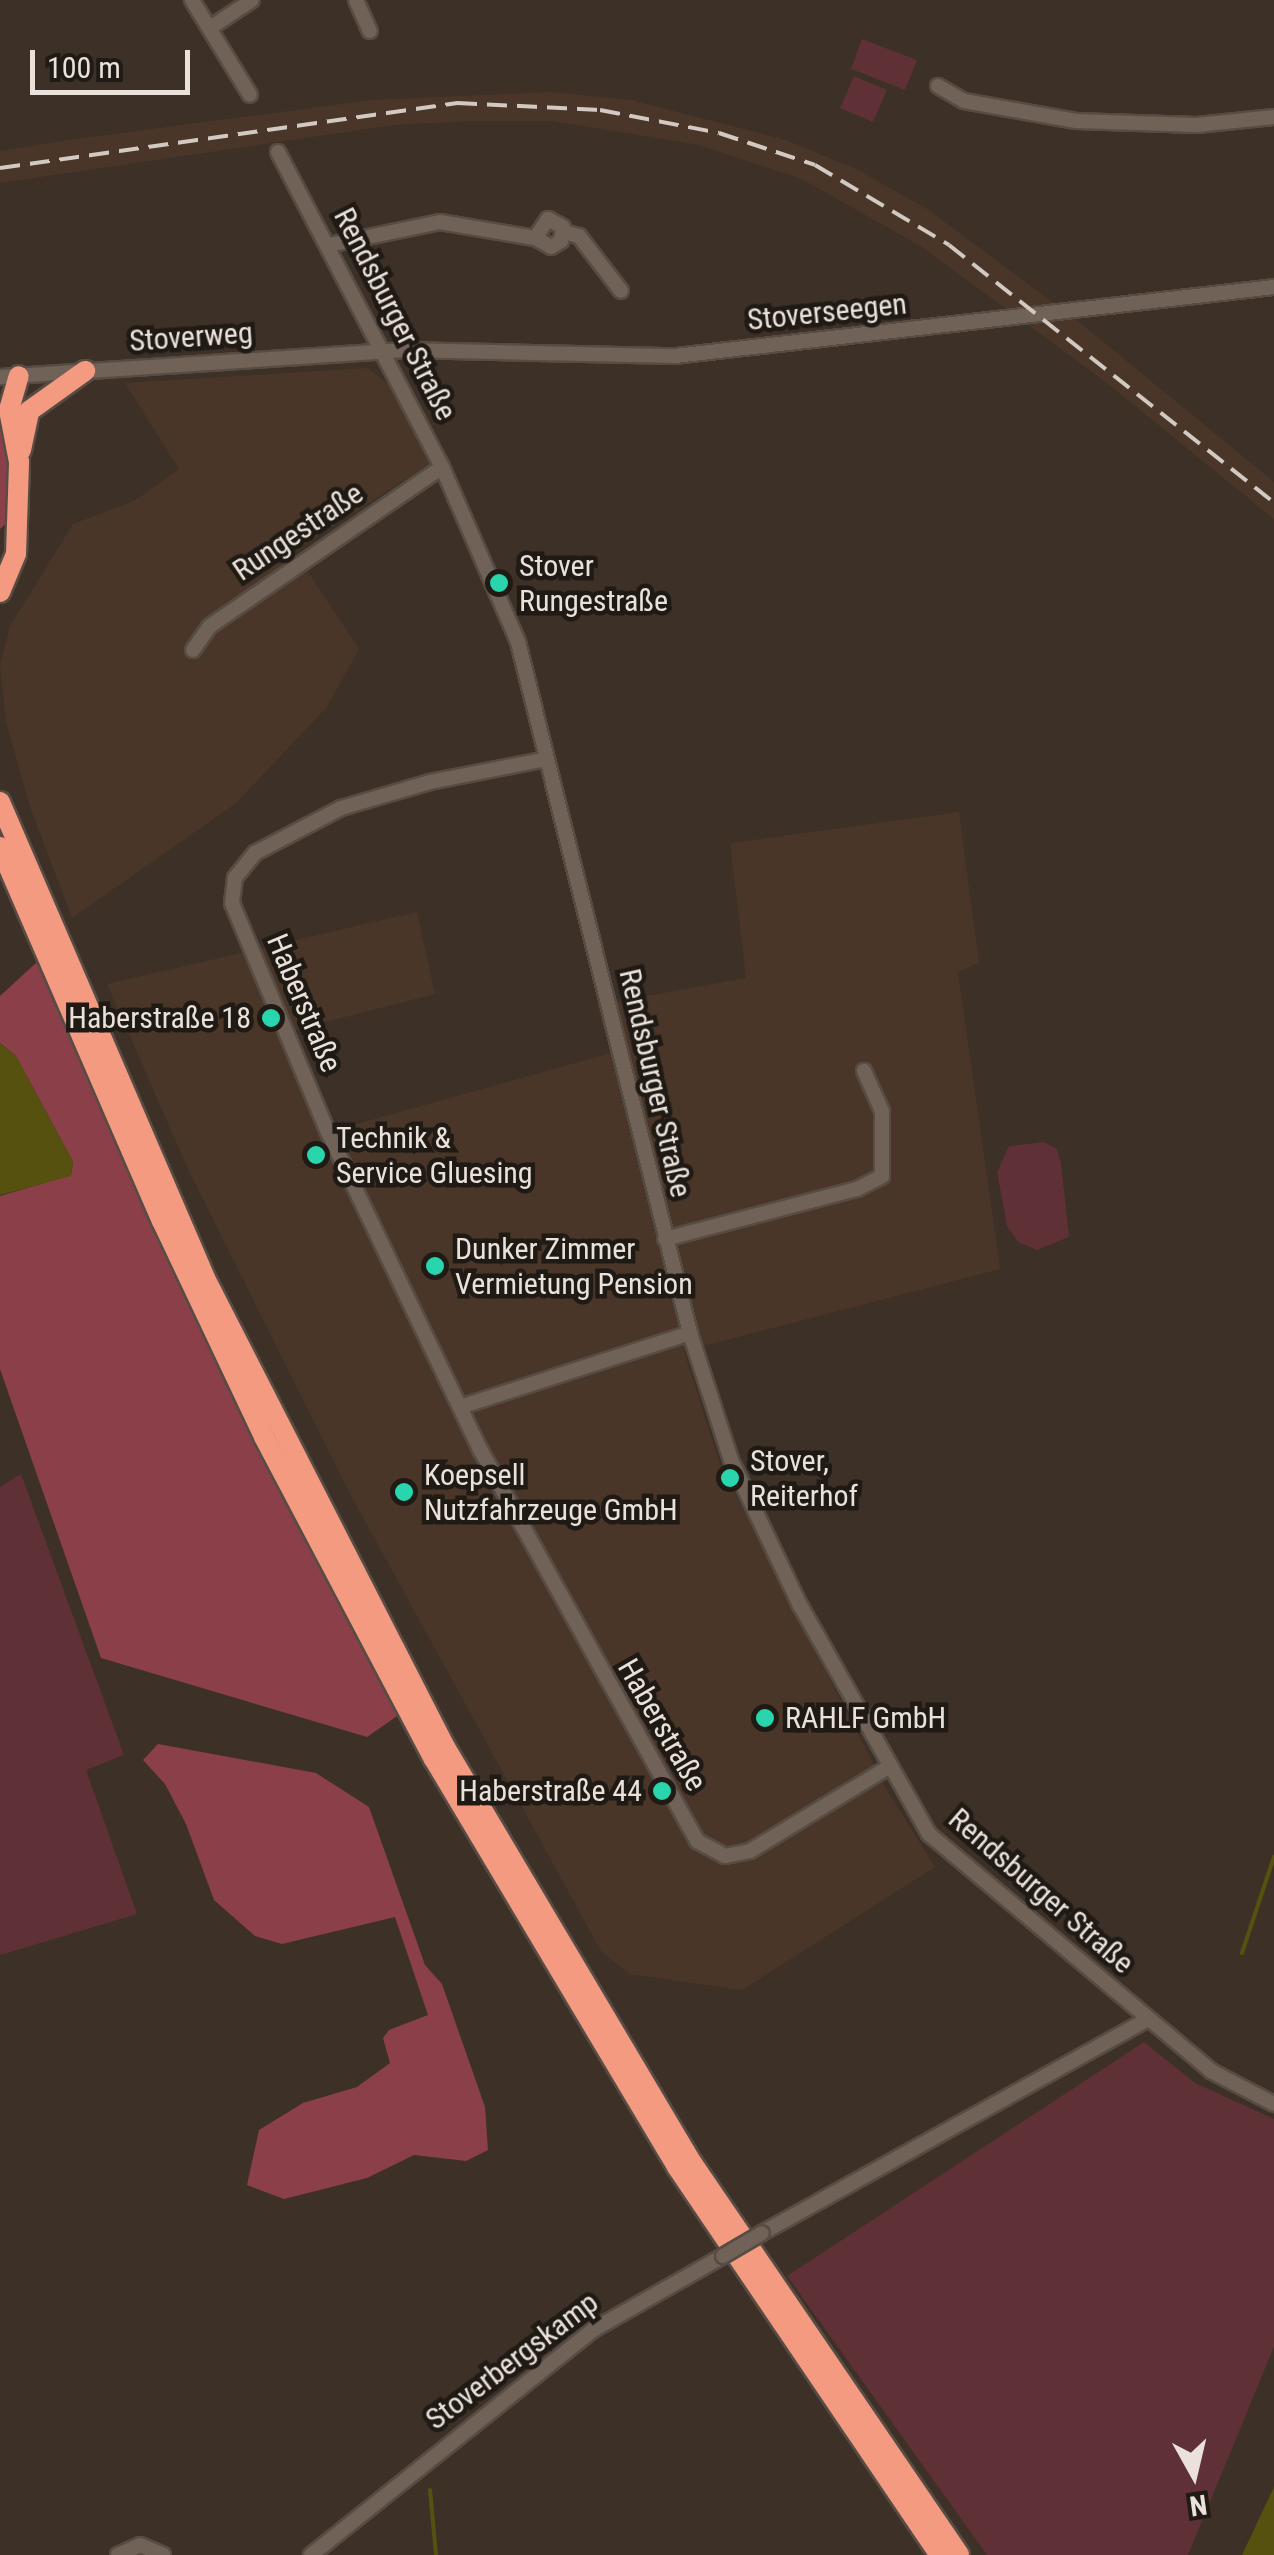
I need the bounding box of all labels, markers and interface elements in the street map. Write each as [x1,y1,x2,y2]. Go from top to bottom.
scale bar [35,30,195,92]
text: 100 m [47,50,121,85]
street label: Rendsburger Straße [326,202,464,426]
street label: Stoverseegen [746,286,908,338]
street label: Stoverweg [128,315,254,359]
street label: Rungestraße [226,475,370,589]
place label: Stover Rungestraße [519,548,668,618]
marker: Stover Rungestraße [488,572,510,594]
street label: Haberstraße [259,929,349,1077]
street label: Rendsburger Straße [611,965,699,1201]
place label: Haberstraße 18 [68,1000,251,1036]
marker: Haberstraße 18 [260,1007,282,1029]
place label: Technik & Service Gluesing [336,1120,533,1190]
marker: Technik & Service Gluesing [305,1144,327,1166]
place label: Dunker Zimmer Vermietung Pension [455,1231,693,1302]
marker: Dunker Zimmer Vermietung Pension [424,1255,446,1277]
place label: Stover, Reiterhof [750,1443,858,1514]
place label: Koepsell Nutzfahrzeuge GmbH [424,1457,678,1528]
marker: Stover, Reiterhof [719,1467,741,1489]
marker: Koepsell Nutzfahrzeuge GmbH [393,1481,415,1503]
street label: Haberstraße [610,1653,714,1797]
place label: RAHLF GmbH [785,1700,946,1736]
marker: RAHLF GmbH [754,1707,776,1729]
place label: Haberstraße 44 [459,1773,642,1809]
marker: Haberstraße 44 [651,1780,673,1802]
street label: Rendsburger Straße [941,1801,1141,1981]
street label: Stoverbergskamp [419,2285,605,2437]
north arrow [1144,2425,1244,2525]
text: N [1187,2488,1209,2523]

